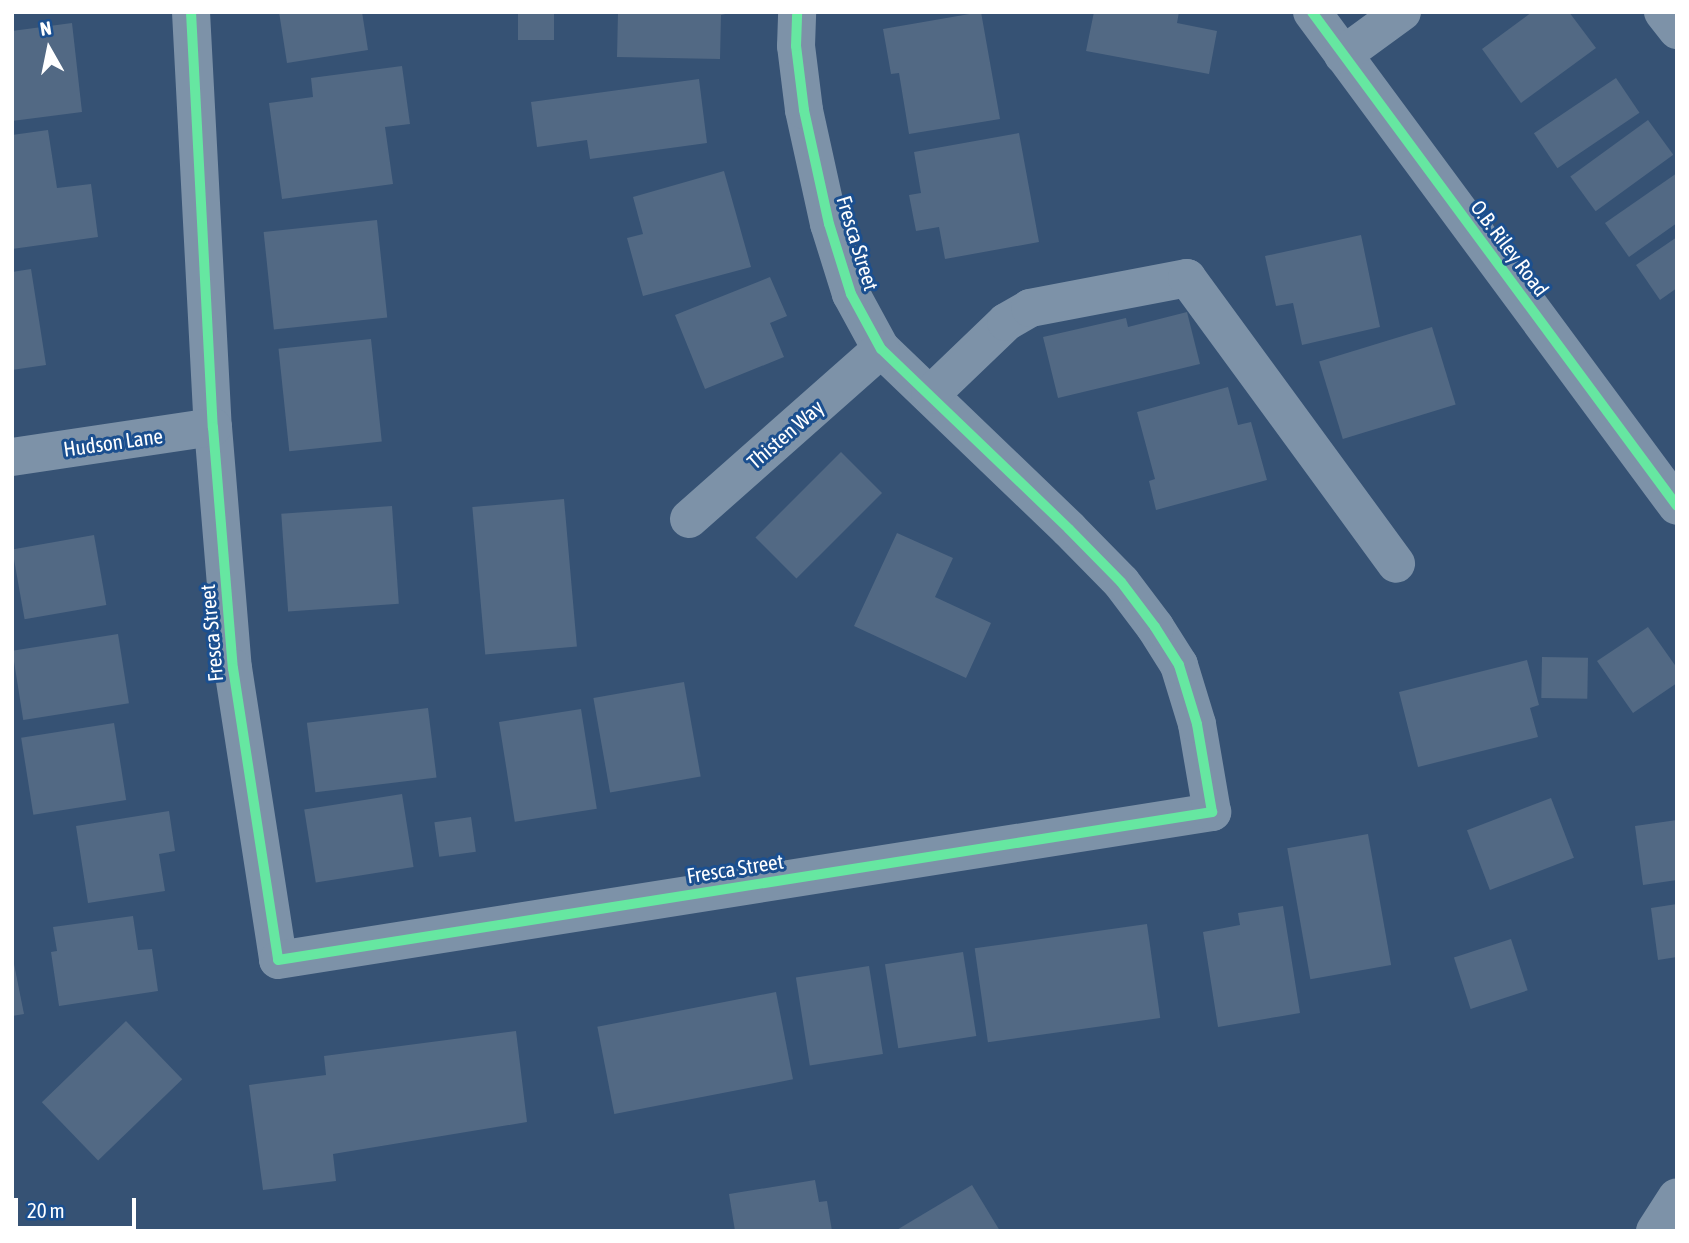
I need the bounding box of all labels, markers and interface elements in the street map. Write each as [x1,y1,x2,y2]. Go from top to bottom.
north arrow [14,14,84,84]
text: N [38,17,53,40]
street label: Fresca Street [832,193,884,293]
street label: O.B. Riley Road [1466,195,1554,301]
street label: Thisten Way [742,394,828,474]
street label: Hudson Lane [62,423,164,461]
street label: Fresca Street [194,583,228,683]
street label: Fresca Street [685,848,785,888]
scale bar [18,1184,140,1228]
text: 20 m [27,1198,65,1222]

